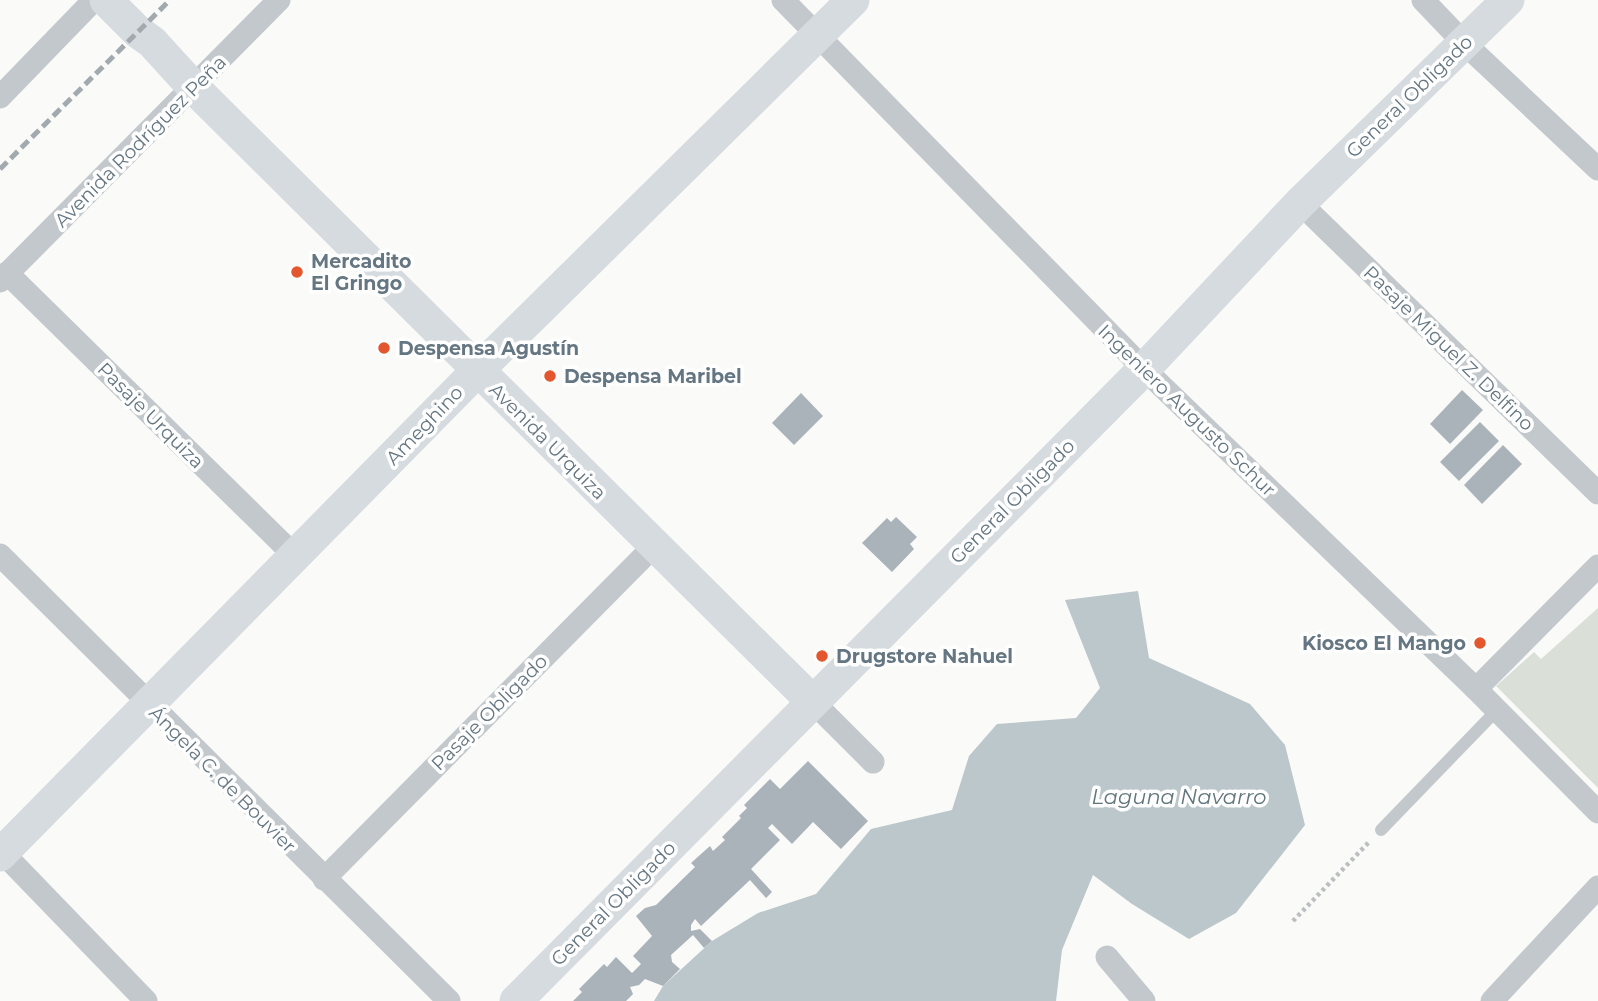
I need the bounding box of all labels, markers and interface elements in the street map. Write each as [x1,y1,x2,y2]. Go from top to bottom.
street label: General Obligado [1341,30,1477,163]
street label: Avenida Rodríguez Peña [50,51,231,232]
place label: Mercadito El Gringo [311,250,411,295]
street label: Pasaje Miguel Z. Delfino [1359,261,1539,436]
marker: Mercadito El Gringo [289,264,305,280]
street label: Ingeniero Augusto Schur [1093,320,1280,501]
place label: Despensa Agustín [398,337,579,360]
marker: Despensa Agustín [376,340,392,356]
street label: Pasaje Urquiza [93,357,209,473]
place label: Despensa Maribel [564,365,742,388]
marker: Despensa Maribel [542,368,558,384]
street label: Avenida Urquiza [484,378,611,505]
street label: Ameghino [381,381,468,470]
street label: General Obligado [945,434,1079,568]
place label: Kiosco El Mango [1302,632,1466,655]
marker: Kiosco El Mango [1472,635,1488,651]
place label: Drugstore Nahuel [836,645,1013,668]
marker: Drugstore Nahuel [814,648,830,664]
street label: Pasaje Obligado [426,649,552,775]
street label: Ángela C. de Bouvier [145,701,301,857]
water label: Laguna Navarro [1091,784,1267,809]
street label: General Obligado [546,836,680,970]

